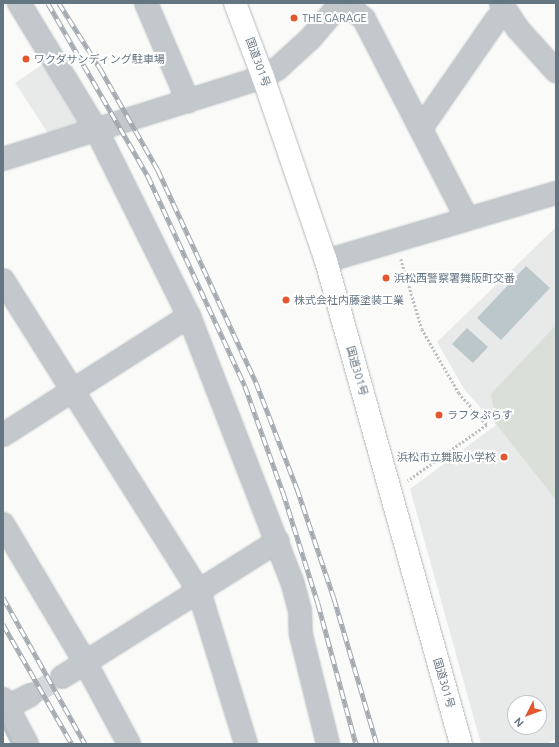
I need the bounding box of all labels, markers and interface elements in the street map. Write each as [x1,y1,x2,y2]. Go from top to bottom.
place label: THE GARAGE [302,11,367,25]
marker: THE GARAGE [289,13,299,23]
street label: 国道301号 [243,35,273,89]
place label: ワクダサンディング駐車場 [34,52,166,66]
marker: ワクダサンディング駐車場 [21,54,31,64]
place label: 浜松西警察署舞阪町交番 [394,271,515,285]
marker: 浜松西警察署舞阪町交番 [381,273,391,283]
place label: 株式会社内藤塗装工業 [294,293,404,307]
marker: 株式会社内藤塗装工業 [281,295,291,305]
street label: 国道301号 [344,344,370,398]
place label: ラフタぷらす [447,408,513,422]
marker: ラフタぷらす [434,410,444,420]
place label: 浜松市立舞阪小学校 [397,450,496,464]
marker: 浜松市立舞阪小学校 [499,452,509,462]
street label: 国道301号 [431,656,457,710]
north arrow [507,695,547,735]
text: N [512,715,526,729]

